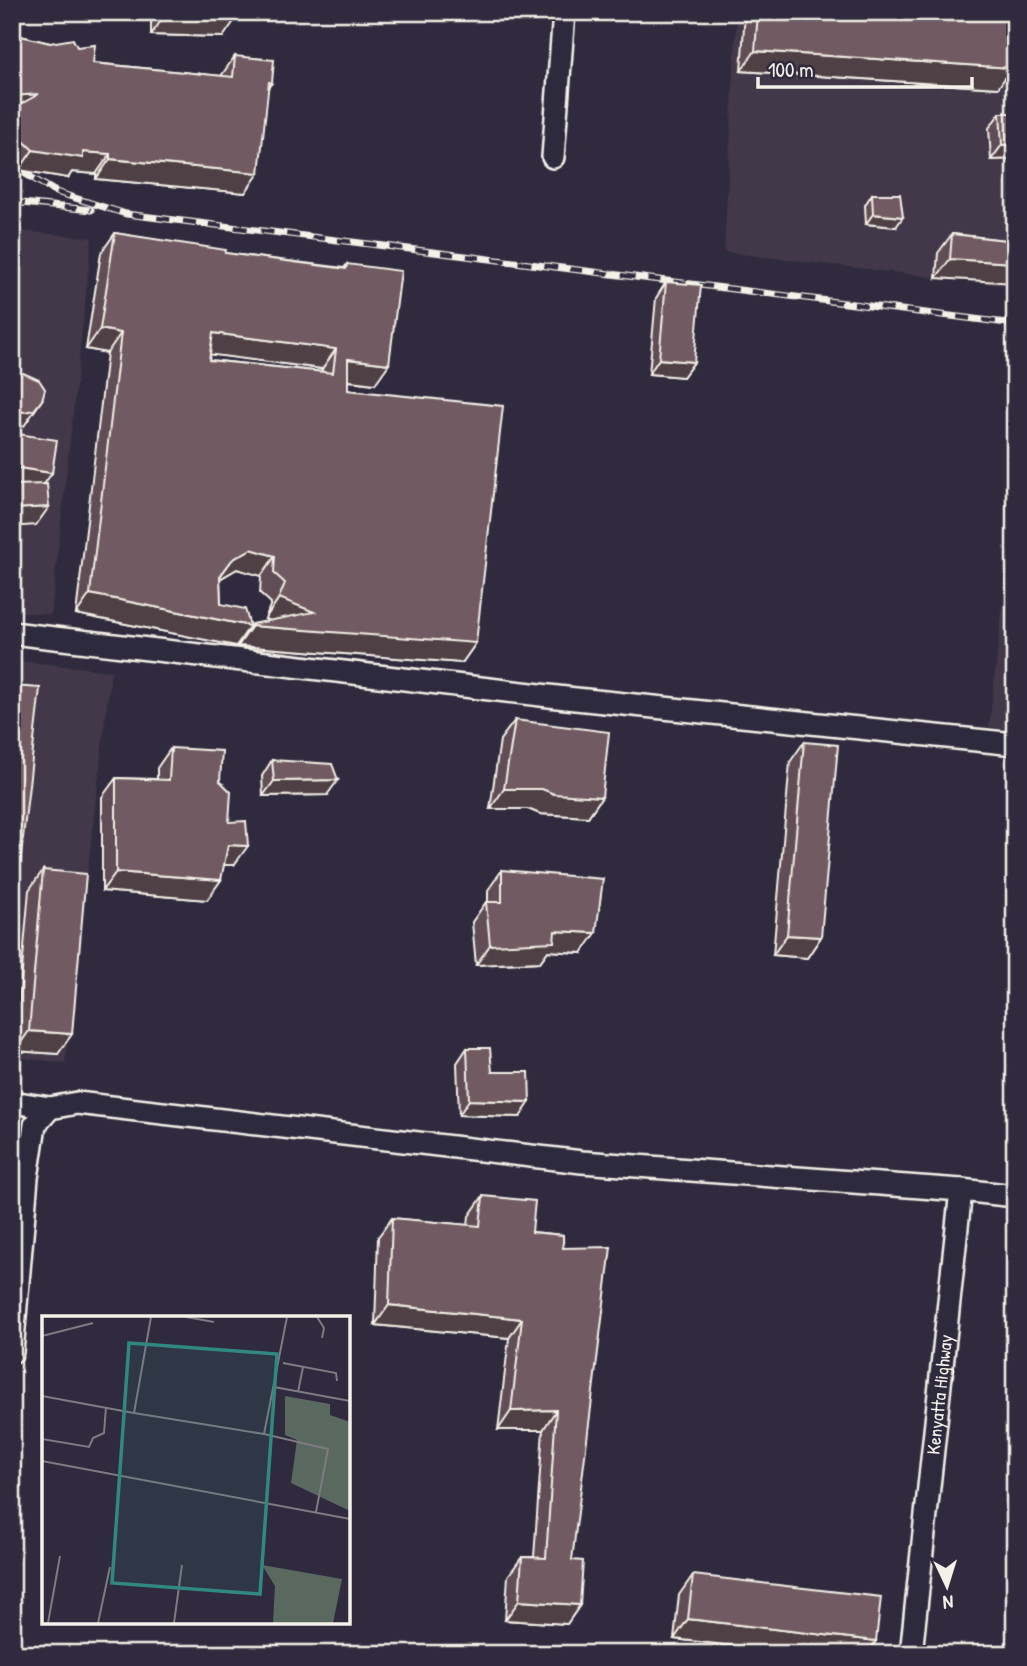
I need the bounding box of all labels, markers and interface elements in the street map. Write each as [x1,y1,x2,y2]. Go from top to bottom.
scale bar [758,46,971,90]
text: 100 m [768,55,814,84]
inset map [42,1316,350,1624]
street label: Kenyatta Highway [920,1333,958,1456]
north arrow [912,1550,982,1620]
text: N [942,1590,954,1616]

